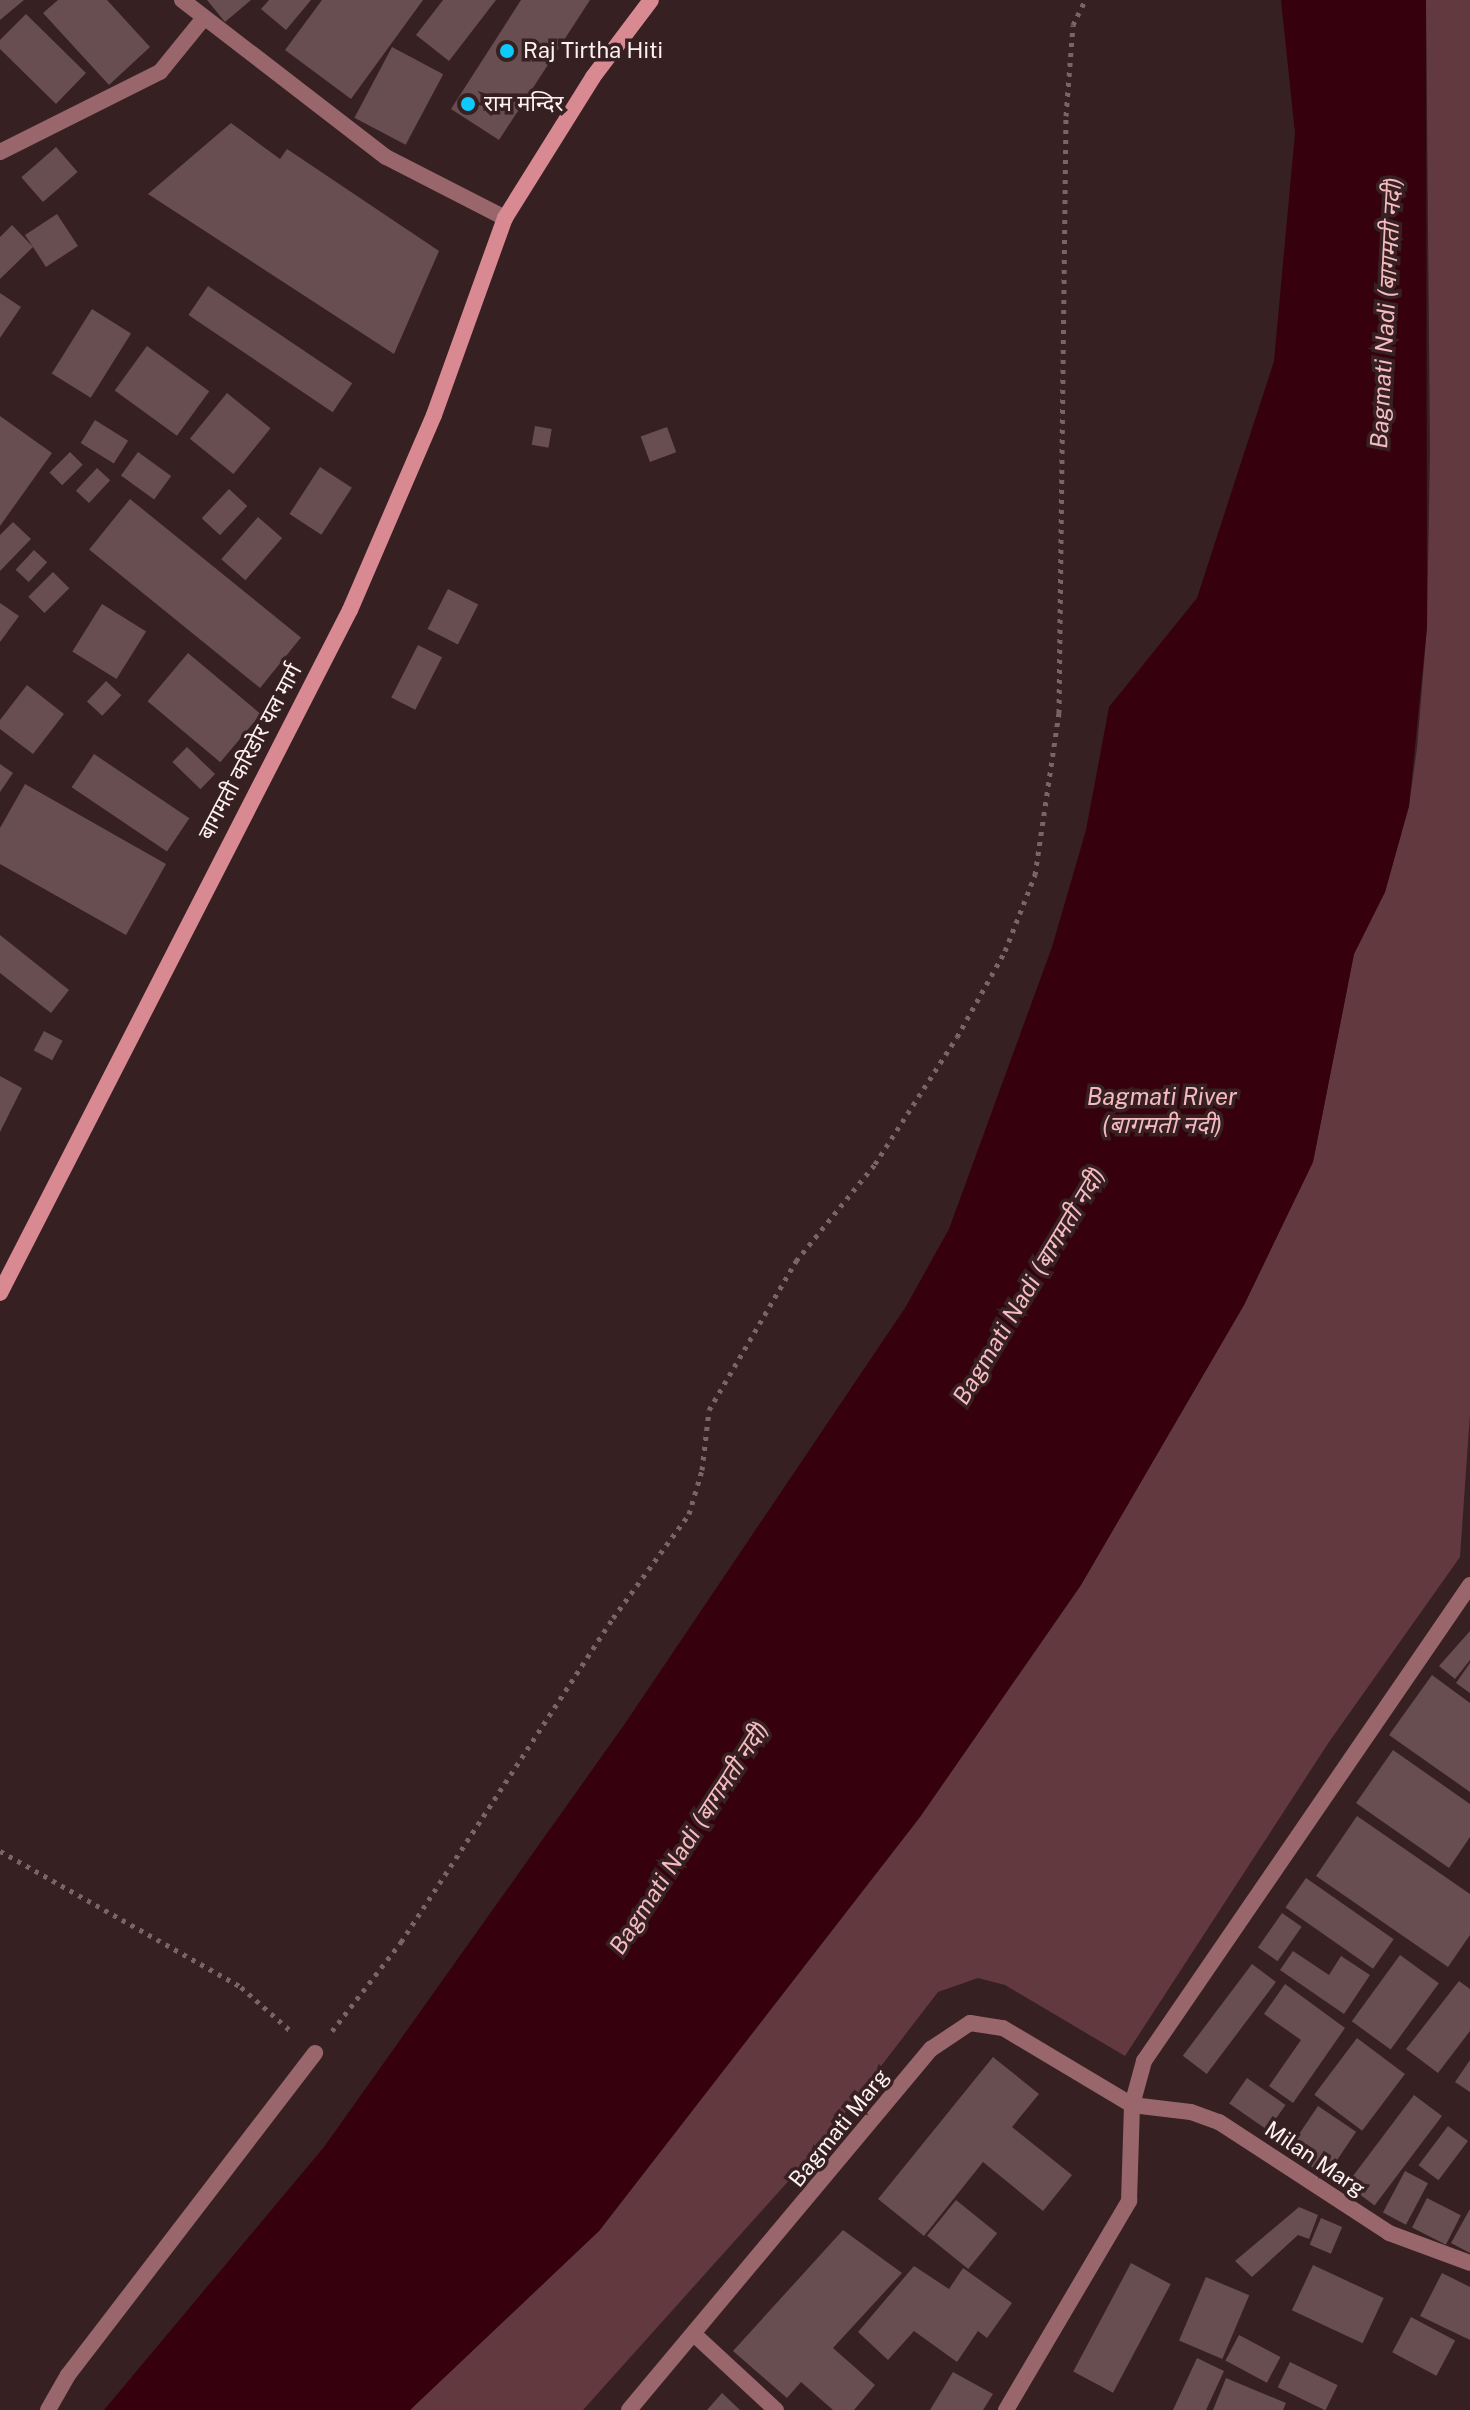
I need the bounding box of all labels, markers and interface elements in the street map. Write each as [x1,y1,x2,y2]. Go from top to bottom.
place label: Raj Tirtha Hiti [523,38,663,64]
marker: Raj Tirtha Hiti [498,42,516,60]
place label: राम मन्दिर [484,91,564,117]
marker: राम मन्दिर [459,95,477,113]
water label: Bagmati Nadi (बागमती नदी) [1365,177,1407,449]
street label: बागमती करिडोर यल मार्ग [193,660,307,844]
water label: Bagmati River (बागमती नदी) [1087,1083,1237,1139]
water label: Bagmati Nadi (बागमती नदी) [947,1162,1111,1410]
water label: Bagmati Nadi (बागमती नदी) [603,1716,775,1960]
street label: Bagmati Marg [783,2064,895,2192]
street label: Milan Marg [1260,2116,1370,2202]

